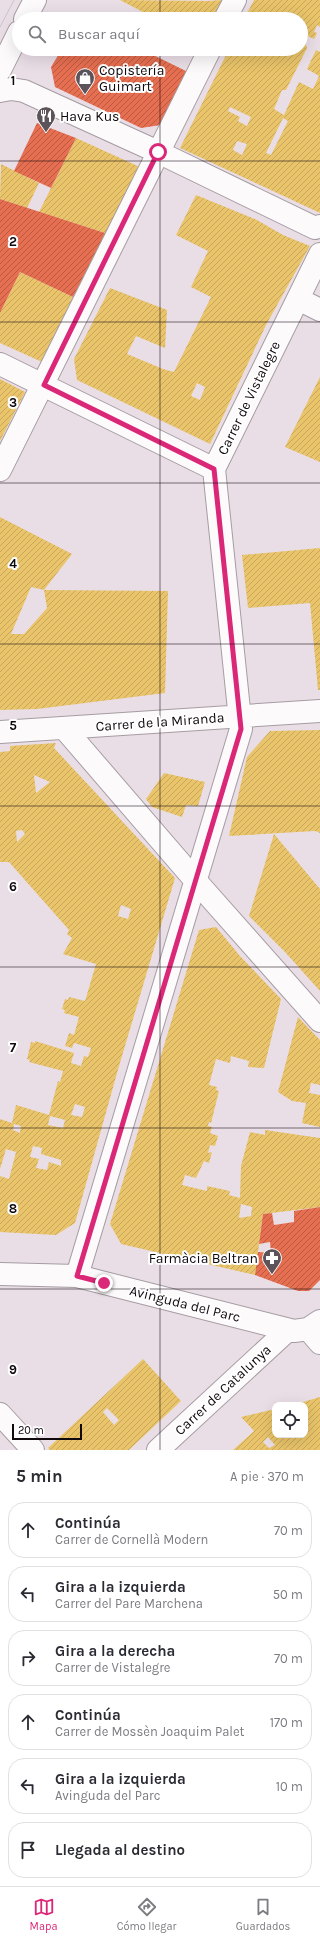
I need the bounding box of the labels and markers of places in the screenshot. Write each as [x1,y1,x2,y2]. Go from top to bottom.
place label: Copistería Guimart [99,62,164,95]
shop icon: Copistería Guimart [74,67,96,95]
restaurant icon: Hava Kus [35,105,57,133]
place label: Hava Kus [60,108,119,125]
pharmacy icon: Farmàcia Beltran [261,1247,283,1275]
place label: Farmàcia Beltran [149,1250,258,1267]

